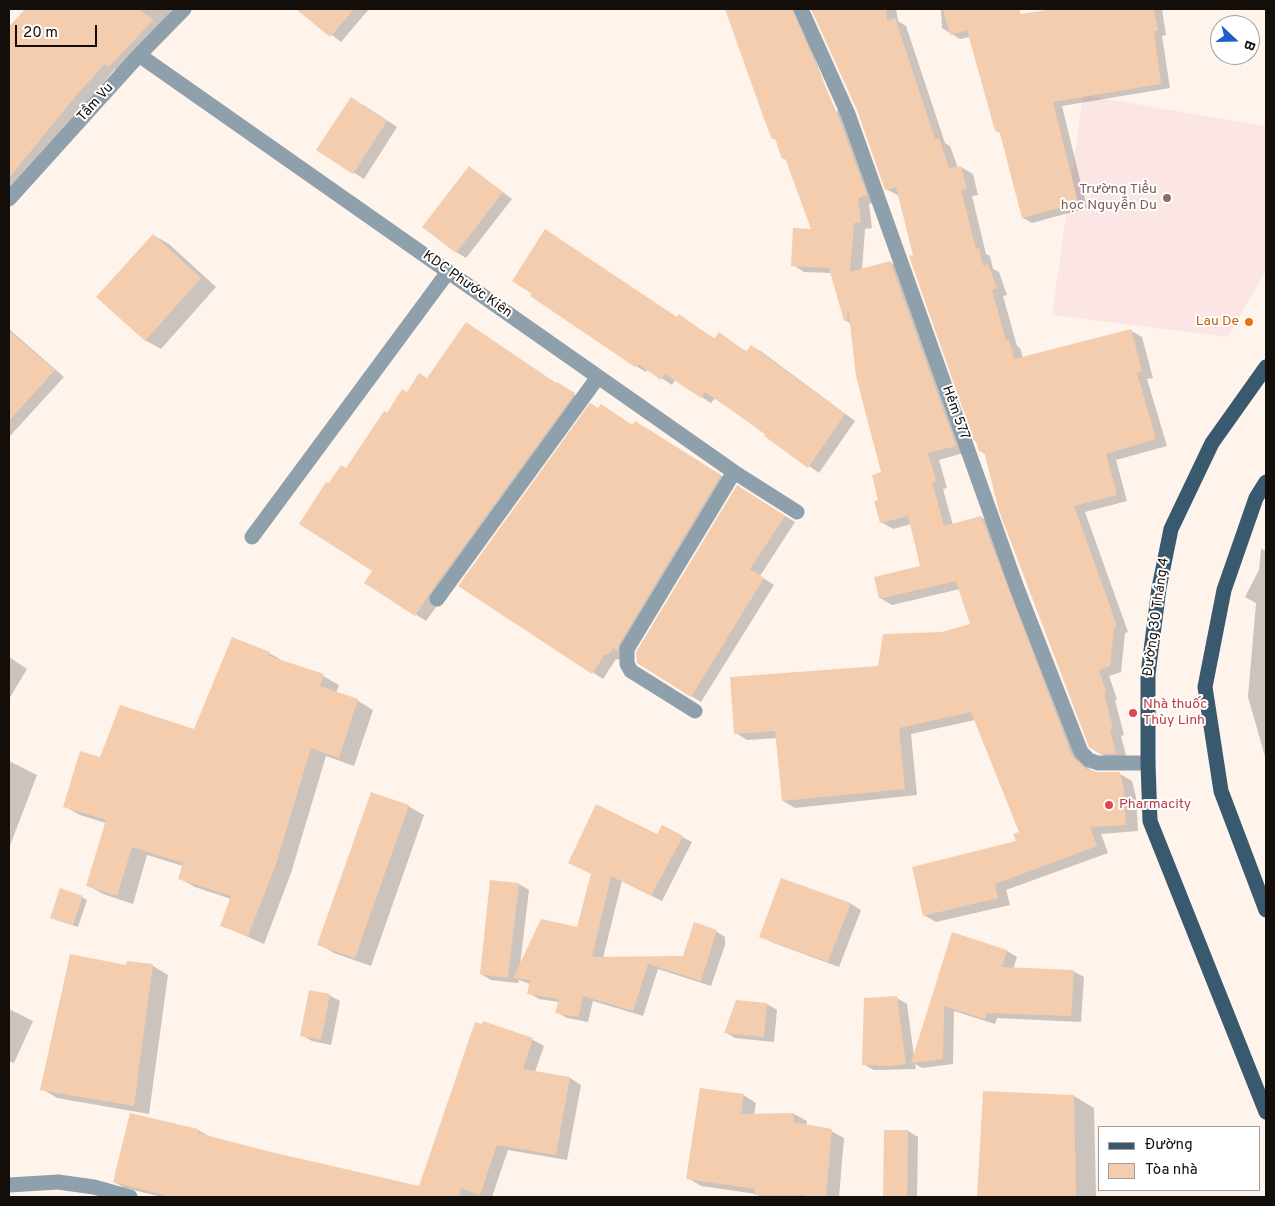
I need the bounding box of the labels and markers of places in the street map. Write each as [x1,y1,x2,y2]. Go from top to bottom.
place label: Trường Tiểu học Nguyễn Du [1061,182,1157,214]
marker: Trường Tiểu học Nguyễn Du [1161,192,1173,204]
place label: Lau De [1196,314,1239,330]
marker: Lau De [1243,316,1255,328]
place label: Nhà thuốc Thùy Linh [1143,697,1207,730]
marker: Nhà thuốc Thùy Linh [1127,707,1139,719]
place label: Pharmacity [1119,797,1191,813]
marker: Pharmacity [1103,799,1115,811]

